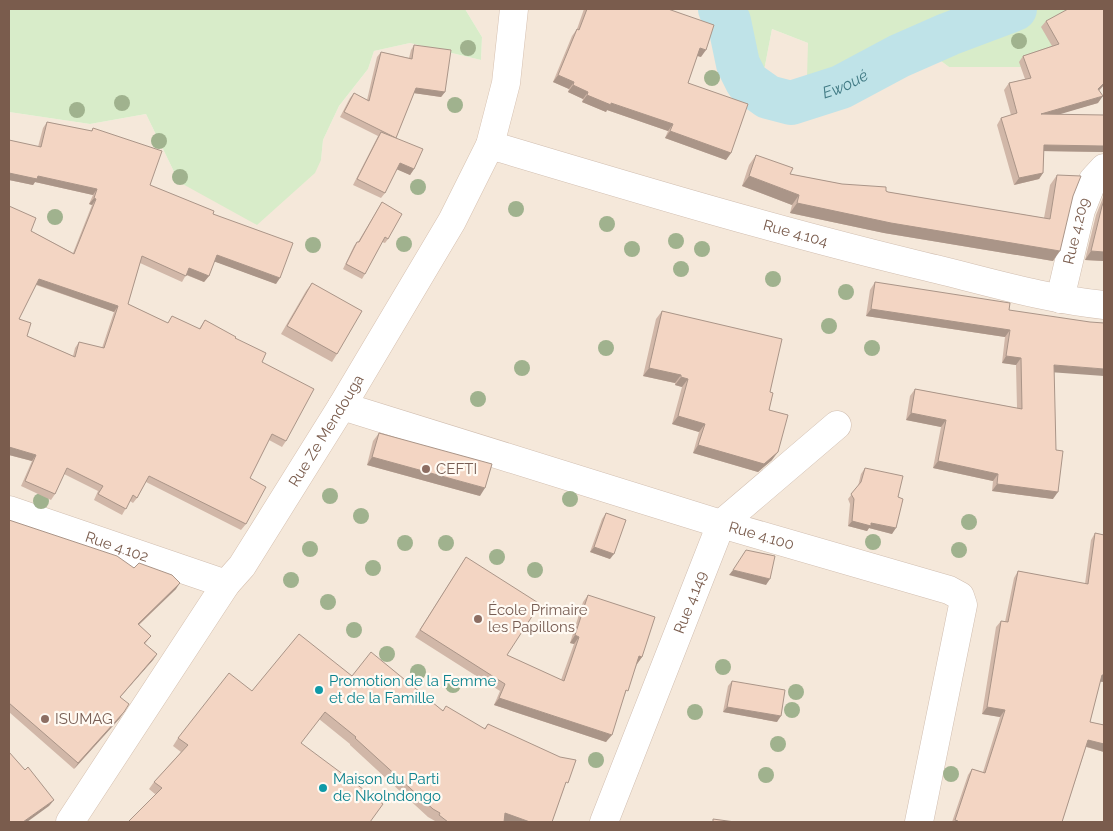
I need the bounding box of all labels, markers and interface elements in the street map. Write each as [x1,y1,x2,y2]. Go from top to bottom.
water label: Ewoué [820,65,872,102]
street label: Rue 4.209 [1059,195,1094,266]
street label: Rue 4.104 [761,216,830,251]
street label: Rue Ze Mendouga [285,371,368,490]
place label: CEFTI [436,460,477,478]
marker: CEFTI [420,463,432,475]
street label: Rue 4.100 [727,518,796,554]
street label: Rue 4.102 [83,528,151,566]
street label: Rue 4.149 [670,568,711,636]
place label: École Primaire les Papillons [488,601,588,636]
marker: École Primaire les Papillons [472,613,484,625]
place label: Promotion de la Femme et de la Famille [329,672,496,707]
marker: Promotion de la Femme et de la Famille [313,684,325,696]
place label: ISUMAG [55,710,113,728]
marker: ISUMAG [39,713,51,725]
place label: Maison du Parti de Nkolndongo [333,770,441,805]
marker: Maison du Parti de Nkolndongo [317,782,329,794]

